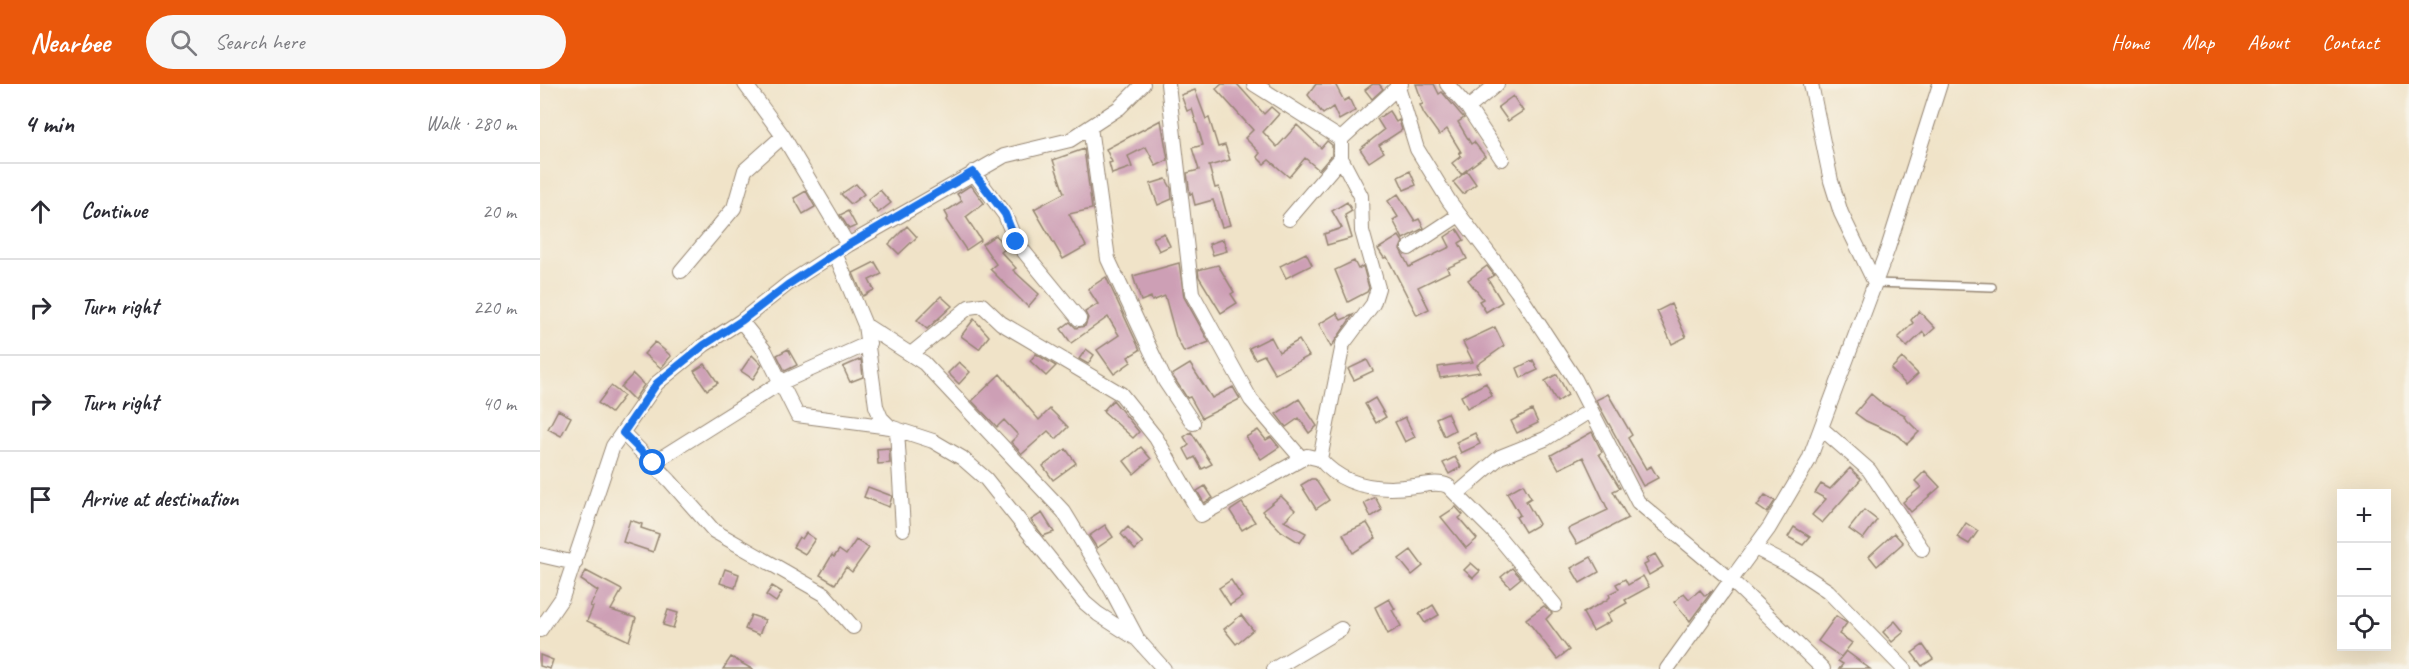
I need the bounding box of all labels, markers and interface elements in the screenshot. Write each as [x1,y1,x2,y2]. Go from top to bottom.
search box [146,15,566,69]
text: Nearbee [30,25,110,60]
icon: search [167,26,200,59]
text: Search here [215,28,304,56]
text: Home [2111,29,2149,55]
text: Map [2182,29,2214,55]
text: About [2247,29,2289,55]
text: Contact [2322,29,2379,55]
text: 4 min [24,107,74,140]
text: Walk · 280 m [426,111,516,136]
icon: ahead [24,195,57,228]
text: Continue [81,197,147,225]
text: 20 m [482,199,516,224]
route end [1002,228,1028,254]
icon: right [24,291,57,324]
text: Turn right [81,293,158,321]
text: 220 m [473,295,516,320]
icon: right [24,387,57,420]
text: Turn right [81,389,158,417]
text: 40 m [482,391,516,416]
route start [639,449,665,475]
icon: arrive [24,483,57,516]
text: Arrive at destination [81,485,238,513]
map controls [2337,489,2391,651]
button: + [2337,489,2391,543]
button: − [2337,543,2391,597]
button: locate [2337,597,2391,651]

